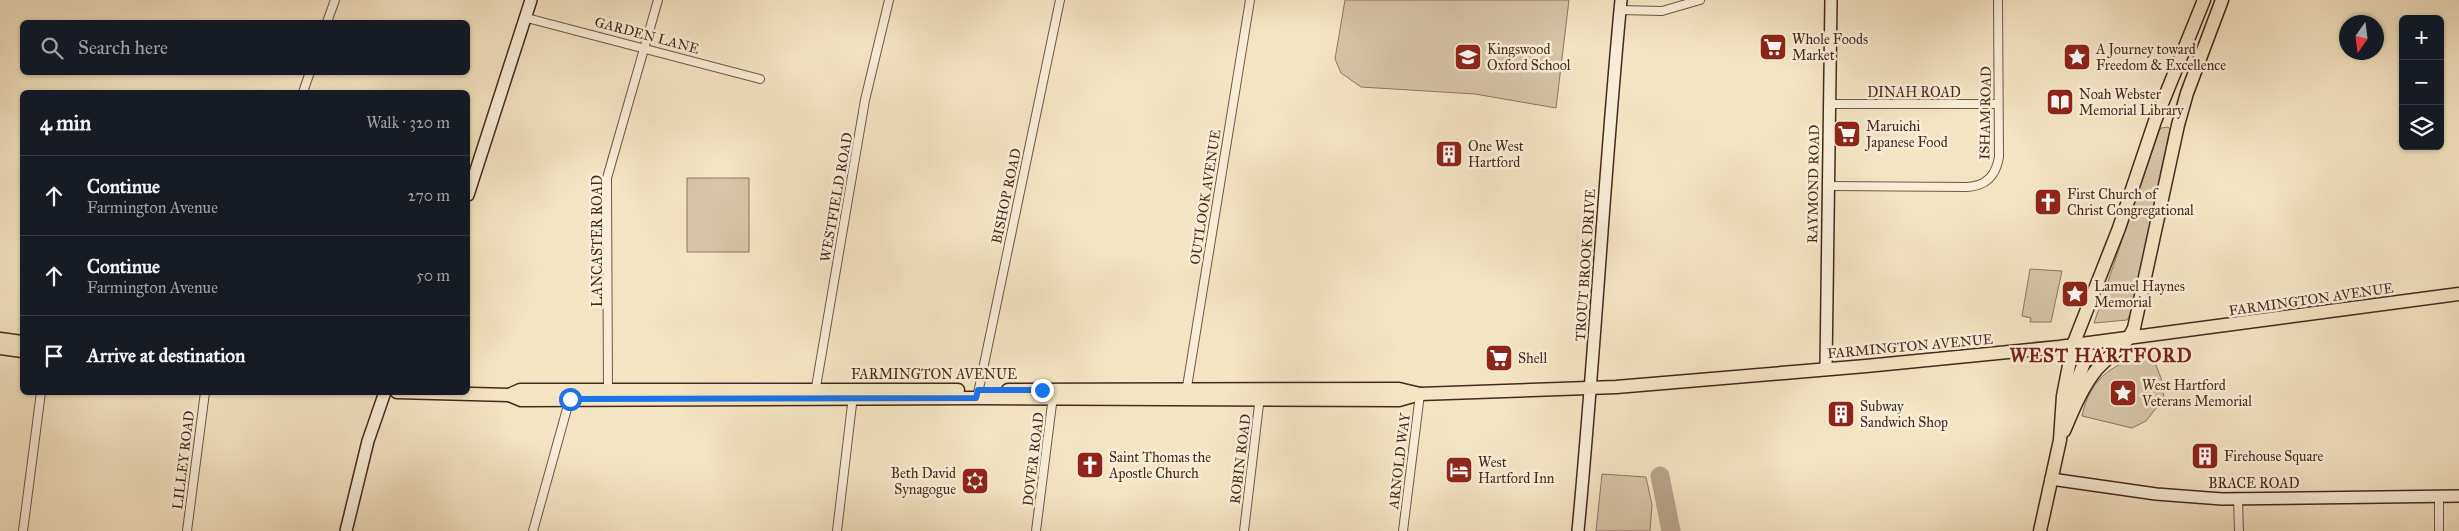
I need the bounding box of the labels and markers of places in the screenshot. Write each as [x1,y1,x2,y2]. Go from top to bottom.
place label: Whole Foods Market [1792,31,1868,64]
supermarket icon: Whole Foods Market [1758,32,1788,62]
place label: Kingswood Oxford School [1487,41,1571,74]
place label: A Journey toward Freedom & Excellence [2095,41,2226,74]
school or university icon: Kingswood Oxford School [1453,42,1483,72]
place icon: A Journey toward Freedom & Excellence [2062,42,2092,72]
place label: Noah Webster Memorial Library [2079,86,2184,119]
library icon: Noah Webster Memorial Library [2045,87,2075,117]
place label: Maruichi Japanese Food [1864,118,1948,152]
supermarket icon: Maruichi Japanese Food [1832,119,1862,149]
place label: One West Hartford [1468,138,1524,171]
building icon: One West Hartford [1434,139,1464,169]
place label: First Church of Christ Congregational [2067,186,2194,219]
church icon: First Church of Christ Congregational [2033,187,2063,217]
place label: Lamuel Haynes Memorial [2094,278,2185,311]
place icon: Lamuel Haynes Memorial [2060,279,2090,309]
supermarket icon: Shell [1484,343,1514,373]
place label: Shell [1518,350,1547,367]
place label: West Hartford Veterans Memorial [2141,377,2252,410]
place icon: West Hartford Veterans Memorial [2108,378,2138,408]
place label: Subway Sandwich Shop [1860,398,1948,431]
building icon: Subway Sandwich Shop [1826,399,1856,429]
building icon: Firehouse Square [2190,441,2220,471]
place label: Firehouse Square [2224,448,2324,466]
place label: Saint Thomas the Apostle Church [1108,449,1211,482]
church icon: Saint Thomas the Apostle Church [1075,450,1105,480]
place label: West Hartford Inn [1478,454,1555,487]
hotel icon: West Hartford Inn [1444,455,1474,485]
place label: Beth David Synagogue [891,465,956,498]
synagogue icon: Beth David Synagogue [960,466,990,496]

